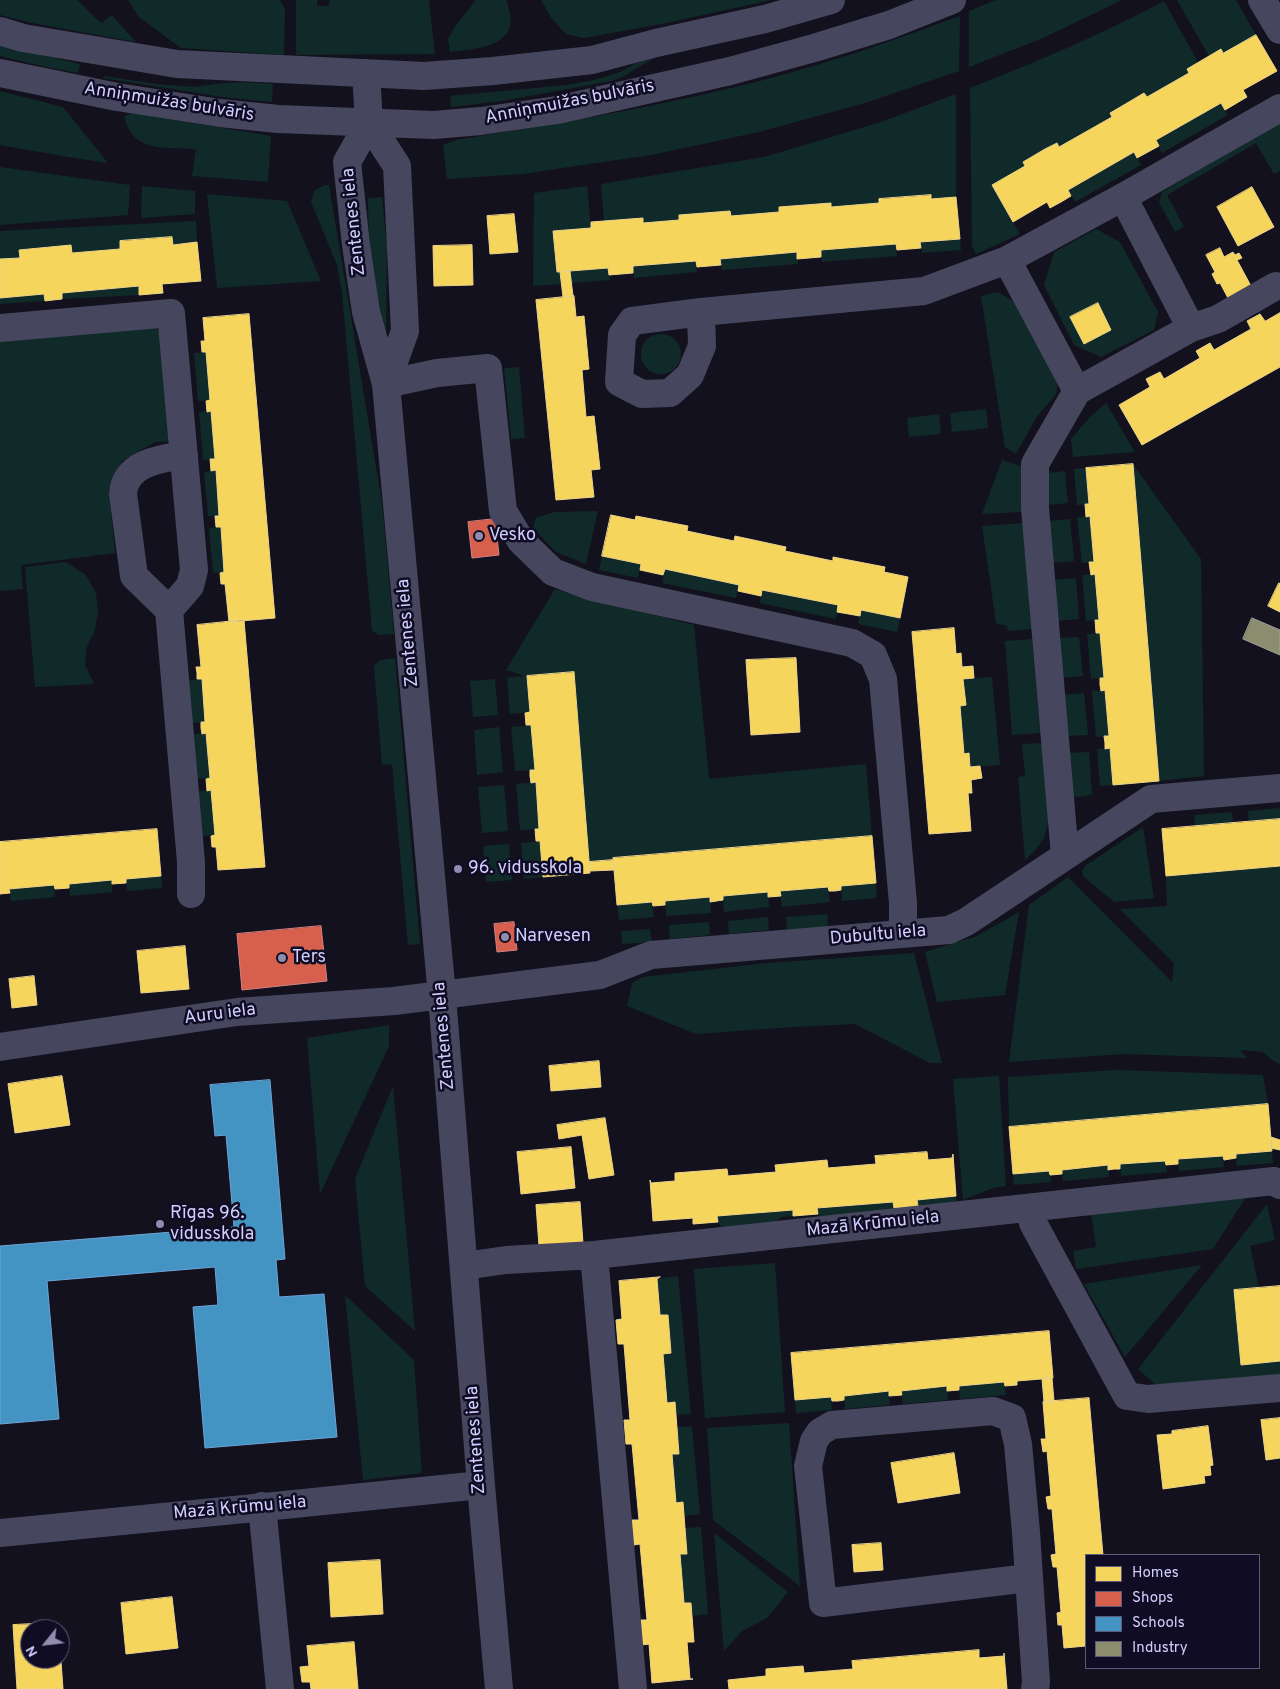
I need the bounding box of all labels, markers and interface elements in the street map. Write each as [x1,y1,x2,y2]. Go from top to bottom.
street label: Anniņmuižas bulvāris [483,76,657,130]
street label: Anniņmuižas bulvāris [82,79,256,127]
street label: Zentenes iela [339,167,371,277]
place label: Vesko [489,525,536,547]
marker: Vesko [473,530,485,542]
street label: Zentenes iela [394,578,424,688]
place label: 96. vidusskola [468,858,582,880]
marker: 96. vidusskola [452,863,464,875]
street label: Dubultu iela [829,921,927,951]
place label: Narvesen [515,926,591,948]
marker: Narvesen [499,931,511,943]
place label: Ters [292,947,326,969]
marker: Ters [276,952,288,964]
street label: Zentenes iela [430,981,460,1091]
street label: Auru iela [183,1000,257,1030]
place label: Rīgas 96. vidusskola [170,1203,254,1246]
street label: Mazā Krūmu iela [806,1207,940,1243]
marker: Rīgas 96. vidusskola [154,1218,166,1230]
street label: Zentenes iela [462,1385,492,1495]
street label: Mazā Krūmu iela [173,1492,307,1526]
legend [1085,1554,1260,1669]
text: Homes [1132,1564,1179,1583]
text: Shops [1132,1589,1173,1608]
text: Schools [1132,1614,1185,1633]
north arrow [20,1619,70,1669]
text: Industry [1132,1639,1188,1658]
text: N [22,1643,42,1660]

